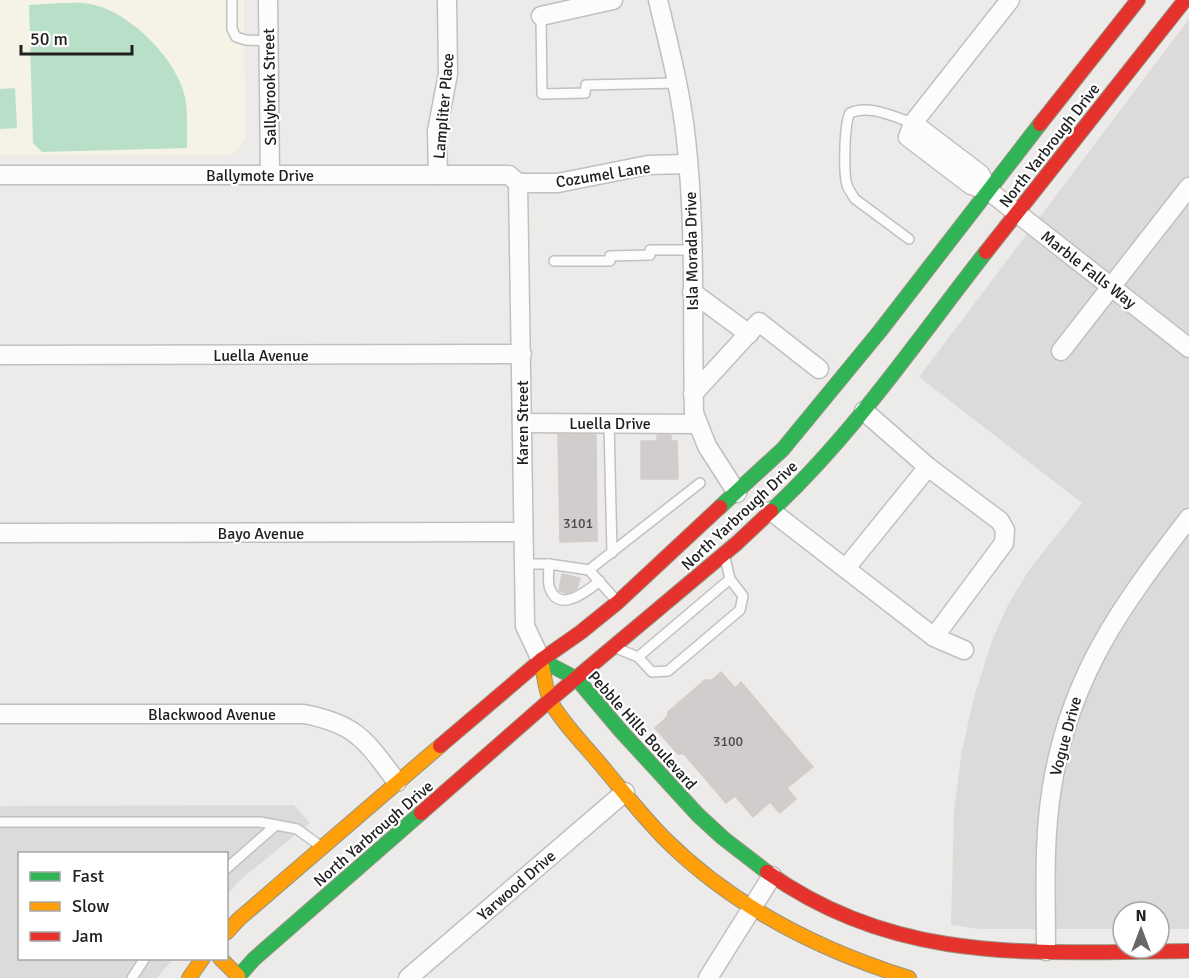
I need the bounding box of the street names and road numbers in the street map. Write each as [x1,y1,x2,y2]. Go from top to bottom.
street label: Sallybrook Street [259,28,281,146]
street label: Lampliter Place [429,52,459,160]
street label: North Yarbrough Drive [995,80,1104,212]
street label: Cozumel Lane [554,158,652,192]
street label: Ballymote Drive [206,166,314,186]
street label: Isla Morada Drive [681,191,703,311]
street label: Marble Falls Way [1037,226,1140,314]
street label: Luella Avenue [213,346,309,366]
street label: Karen Street [513,380,533,466]
street label: Luella Drive [569,414,651,434]
street label: North Yarbrough Drive [677,457,802,575]
street label: Bayo Avenue [218,524,304,544]
street label: Pebble Hills Boulevard [584,667,701,794]
street label: Vogue Drive [1046,694,1086,778]
street label: Blackwood Avenue [148,705,276,725]
street label: North Yarbrough Drive [310,776,438,891]
street label: Yarwood Drive [473,846,560,925]

